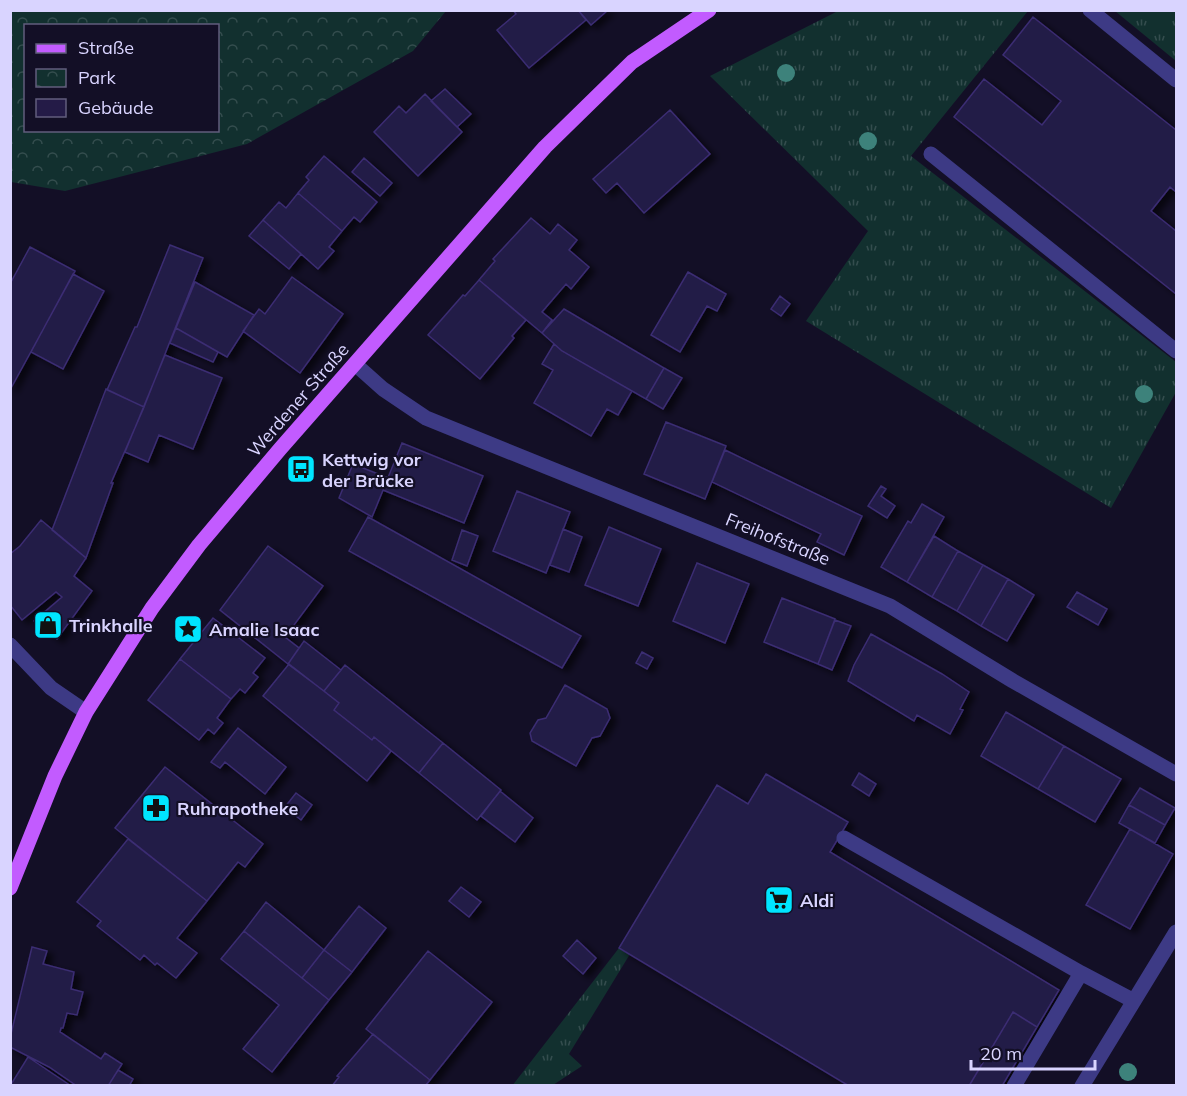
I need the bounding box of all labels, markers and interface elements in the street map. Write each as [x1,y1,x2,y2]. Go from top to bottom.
legend [24,24,219,132]
text: Straße [78,36,134,59]
text: Park [78,66,117,89]
text: Gebäude [78,96,154,119]
street label: Werdener Straße [242,338,354,462]
place label: Kettwig vor der Brücke [322,448,422,492]
bus stop icon: Kettwig vor der Brücke [285,453,317,485]
street label: Freihofstraße [722,508,834,570]
shop icon: Trinkhalle [32,609,64,641]
place icon: Amalie Isaac [172,613,204,645]
place label: Trinkhalle [69,614,153,637]
place label: Amalie Isaac [209,618,320,641]
pharmacy icon: Ruhrapotheke [140,792,172,824]
place label: Ruhrapotheke [177,797,298,820]
supermarket icon: Aldi [763,884,795,916]
place label: Aldi [800,889,834,912]
scale bar [971,1033,1096,1071]
text: 20 m [980,1042,1022,1065]

